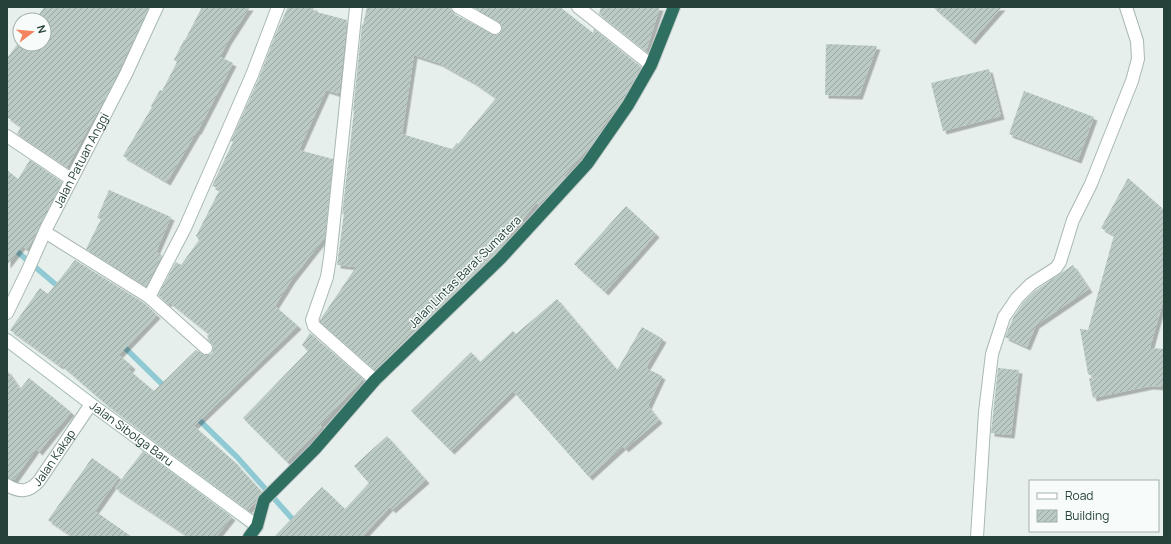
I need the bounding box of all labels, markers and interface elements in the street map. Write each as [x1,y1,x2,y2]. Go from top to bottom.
north arrow [12,12,52,52]
text: N [34,23,50,35]
street label: Jalan Patuan Anggi [49,110,113,210]
street label: Jalan Lintas Barat Sumatera [404,211,525,332]
street label: Jalan Sibolga Baru [87,397,177,470]
street label: Jalan Kakap [29,426,79,490]
legend [1029,480,1159,532]
text: Road [1065,487,1093,504]
text: Building [1065,507,1109,524]

